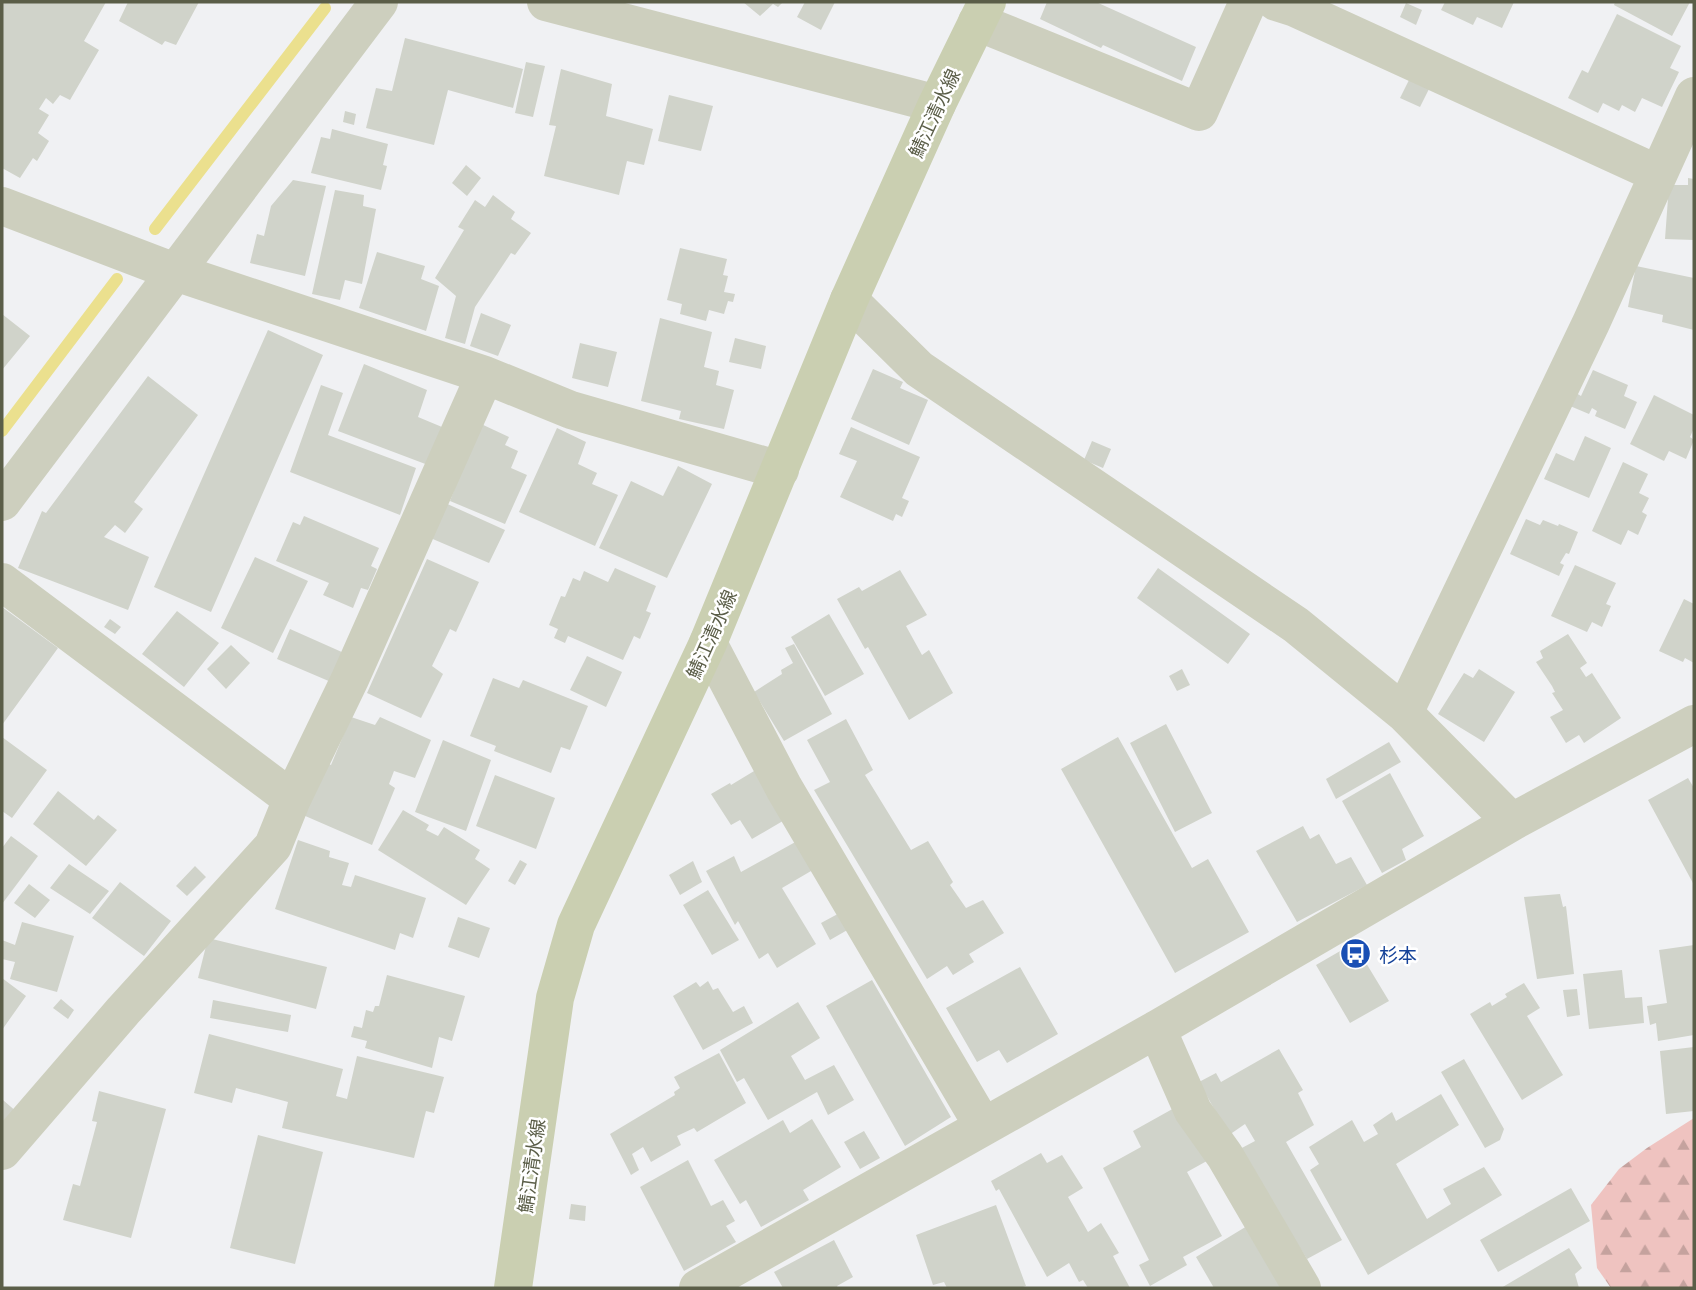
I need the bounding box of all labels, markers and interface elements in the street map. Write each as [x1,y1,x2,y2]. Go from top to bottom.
street label: 鯖江清水線 [901,64,967,162]
street label: 鯖江清水線 [678,585,744,683]
bus stop icon: 杉本 [1339,937,1373,971]
place label: 杉本 [1379,940,1417,969]
street label: 鯖江清水線 [510,1117,552,1215]

